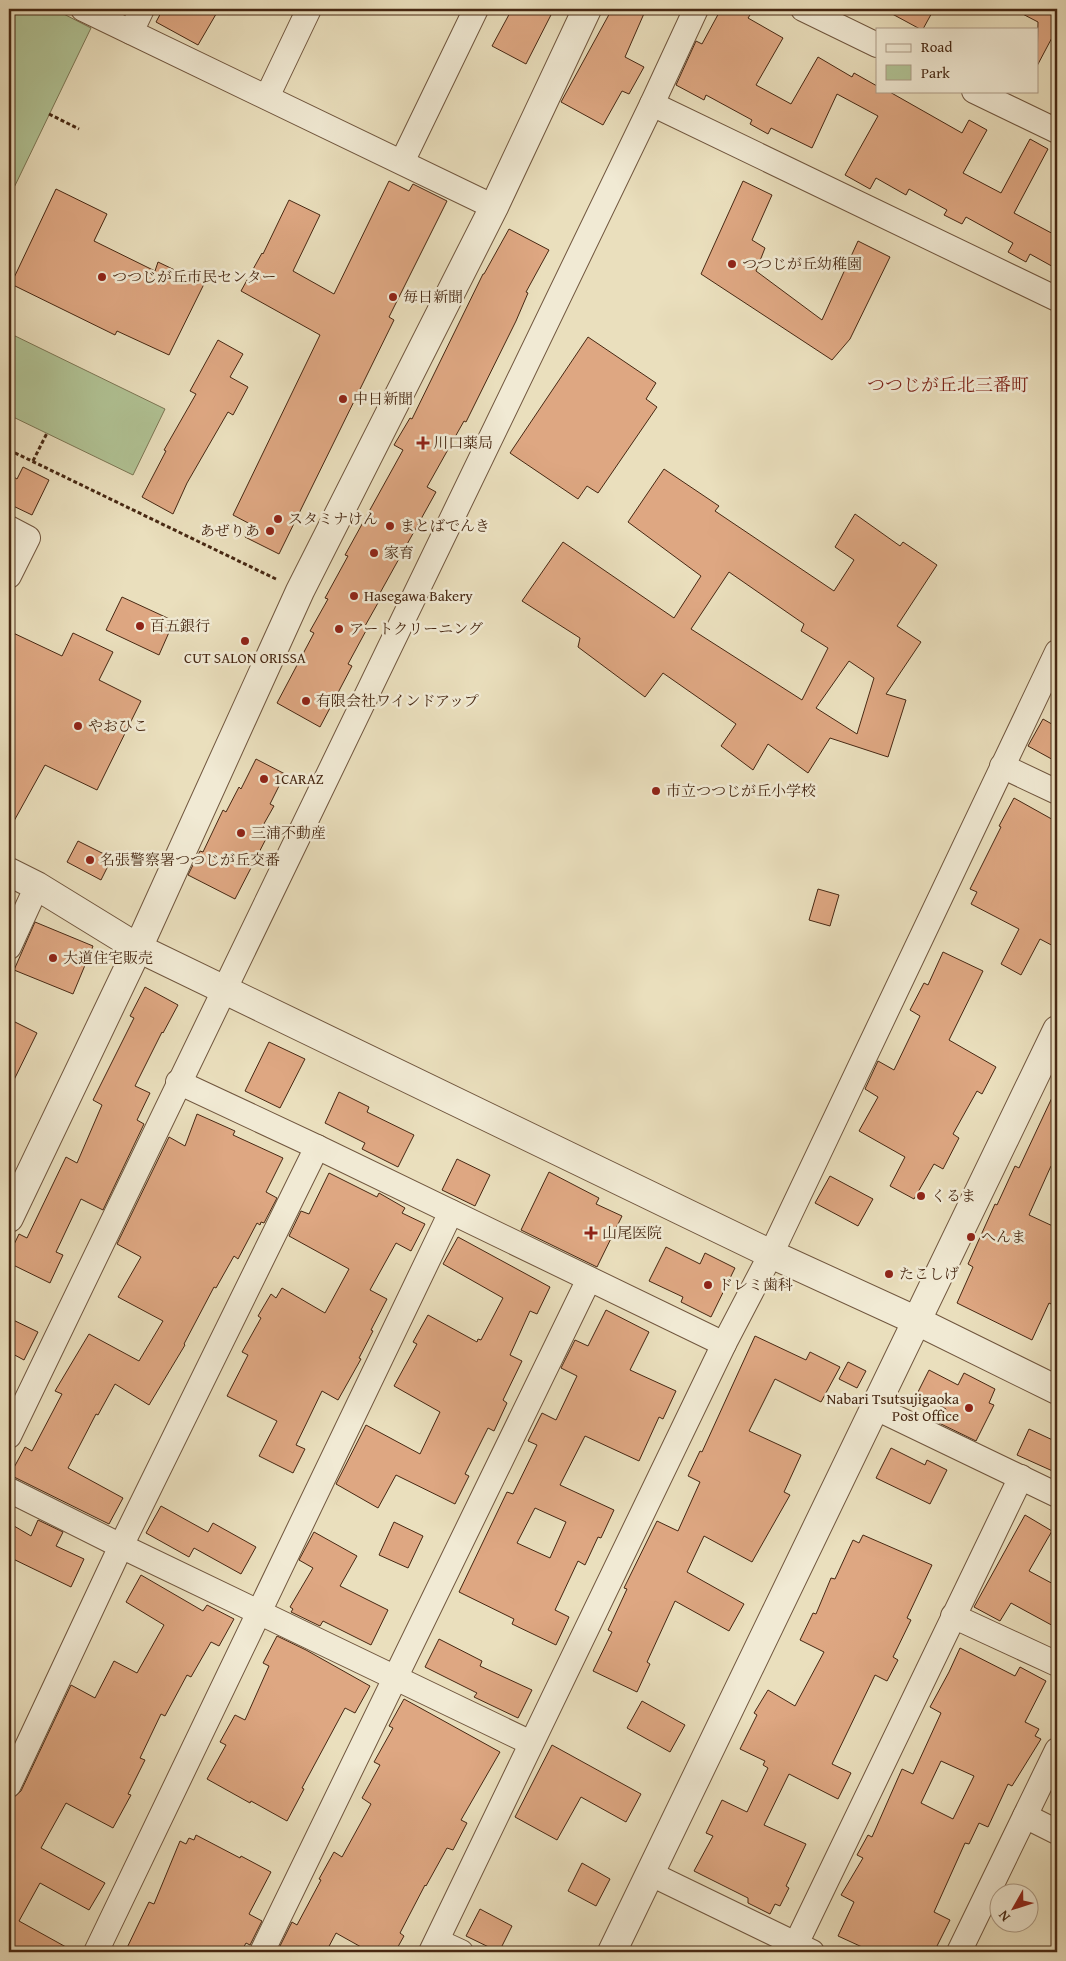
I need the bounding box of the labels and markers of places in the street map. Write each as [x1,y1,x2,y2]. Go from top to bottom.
place label: つつじが丘幼稚園 [742,253,862,274]
marker: つつじが丘幼稚園 [726,258,738,270]
place label: つつじが丘市民センター [112,266,276,287]
marker: つつじが丘市民センター [96,271,108,283]
place label: 毎日新聞 [403,286,463,307]
marker: 毎日新聞 [387,291,399,303]
place label: 中日新聞 [353,388,413,409]
marker: 中日新聞 [337,393,349,405]
place label: 川口薬局 [433,432,493,453]
marker: 川口薬局 [417,437,429,449]
place label: スタミナけん [288,508,378,529]
marker: スタミナけん [272,513,284,525]
place label: まとばでんき [400,515,490,536]
place label: あぜりあ [200,520,260,541]
marker: まとばでんき [384,520,396,532]
marker: あぜりあ [264,525,276,537]
place label: 家育 [384,542,414,563]
marker: 家育 [368,547,380,559]
place label: Hasegawa Bakery [364,585,473,606]
marker: Hasegawa Bakery [348,590,360,602]
place label: 百五銀行 [150,615,210,636]
place label: アートクリーニング [349,618,483,639]
marker: 百五銀行 [134,620,146,632]
marker: アートクリーニング [333,623,345,635]
marker: CUT SALON ORISSA [239,635,251,647]
place label: CUT SALON ORISSA [184,647,306,668]
place label: 有限会社ワインドアップ [316,690,479,711]
marker: 有限会社ワインドアップ [300,695,312,707]
place label: やおひこ [88,715,148,736]
marker: やおひこ [72,720,84,732]
place label: 1CARAZ [274,768,324,789]
marker: 1CARAZ [258,773,270,785]
place label: 市立つつじが丘小学校 [666,780,816,801]
marker: 市立つつじが丘小学校 [650,785,662,797]
place label: 三浦不動産 [251,822,326,843]
marker: 三浦不動産 [235,827,247,839]
place label: 名張警察署つつじが丘交番 [100,849,280,870]
marker: 名張警察署つつじが丘交番 [84,854,96,866]
place label: 大道住宅販売 [63,947,153,968]
marker: 大道住宅販売 [47,952,59,964]
place label: くるま [931,1185,976,1206]
marker: くるま [915,1190,927,1202]
place label: 山尾医院 [602,1222,662,1243]
marker: 山尾医院 [584,1226,598,1240]
place label: へんま [981,1226,1026,1247]
marker: へんま [965,1231,977,1243]
place label: たこしげ [899,1263,959,1284]
marker: たこしげ [883,1268,895,1280]
place label: ドレミ歯科 [718,1274,793,1295]
marker: ドレミ歯科 [702,1279,714,1291]
place label: Nabari Tsutsujigaoka Post Office [827,1388,959,1426]
marker: Nabari Tsutsujigaoka Post Office [963,1402,975,1414]

